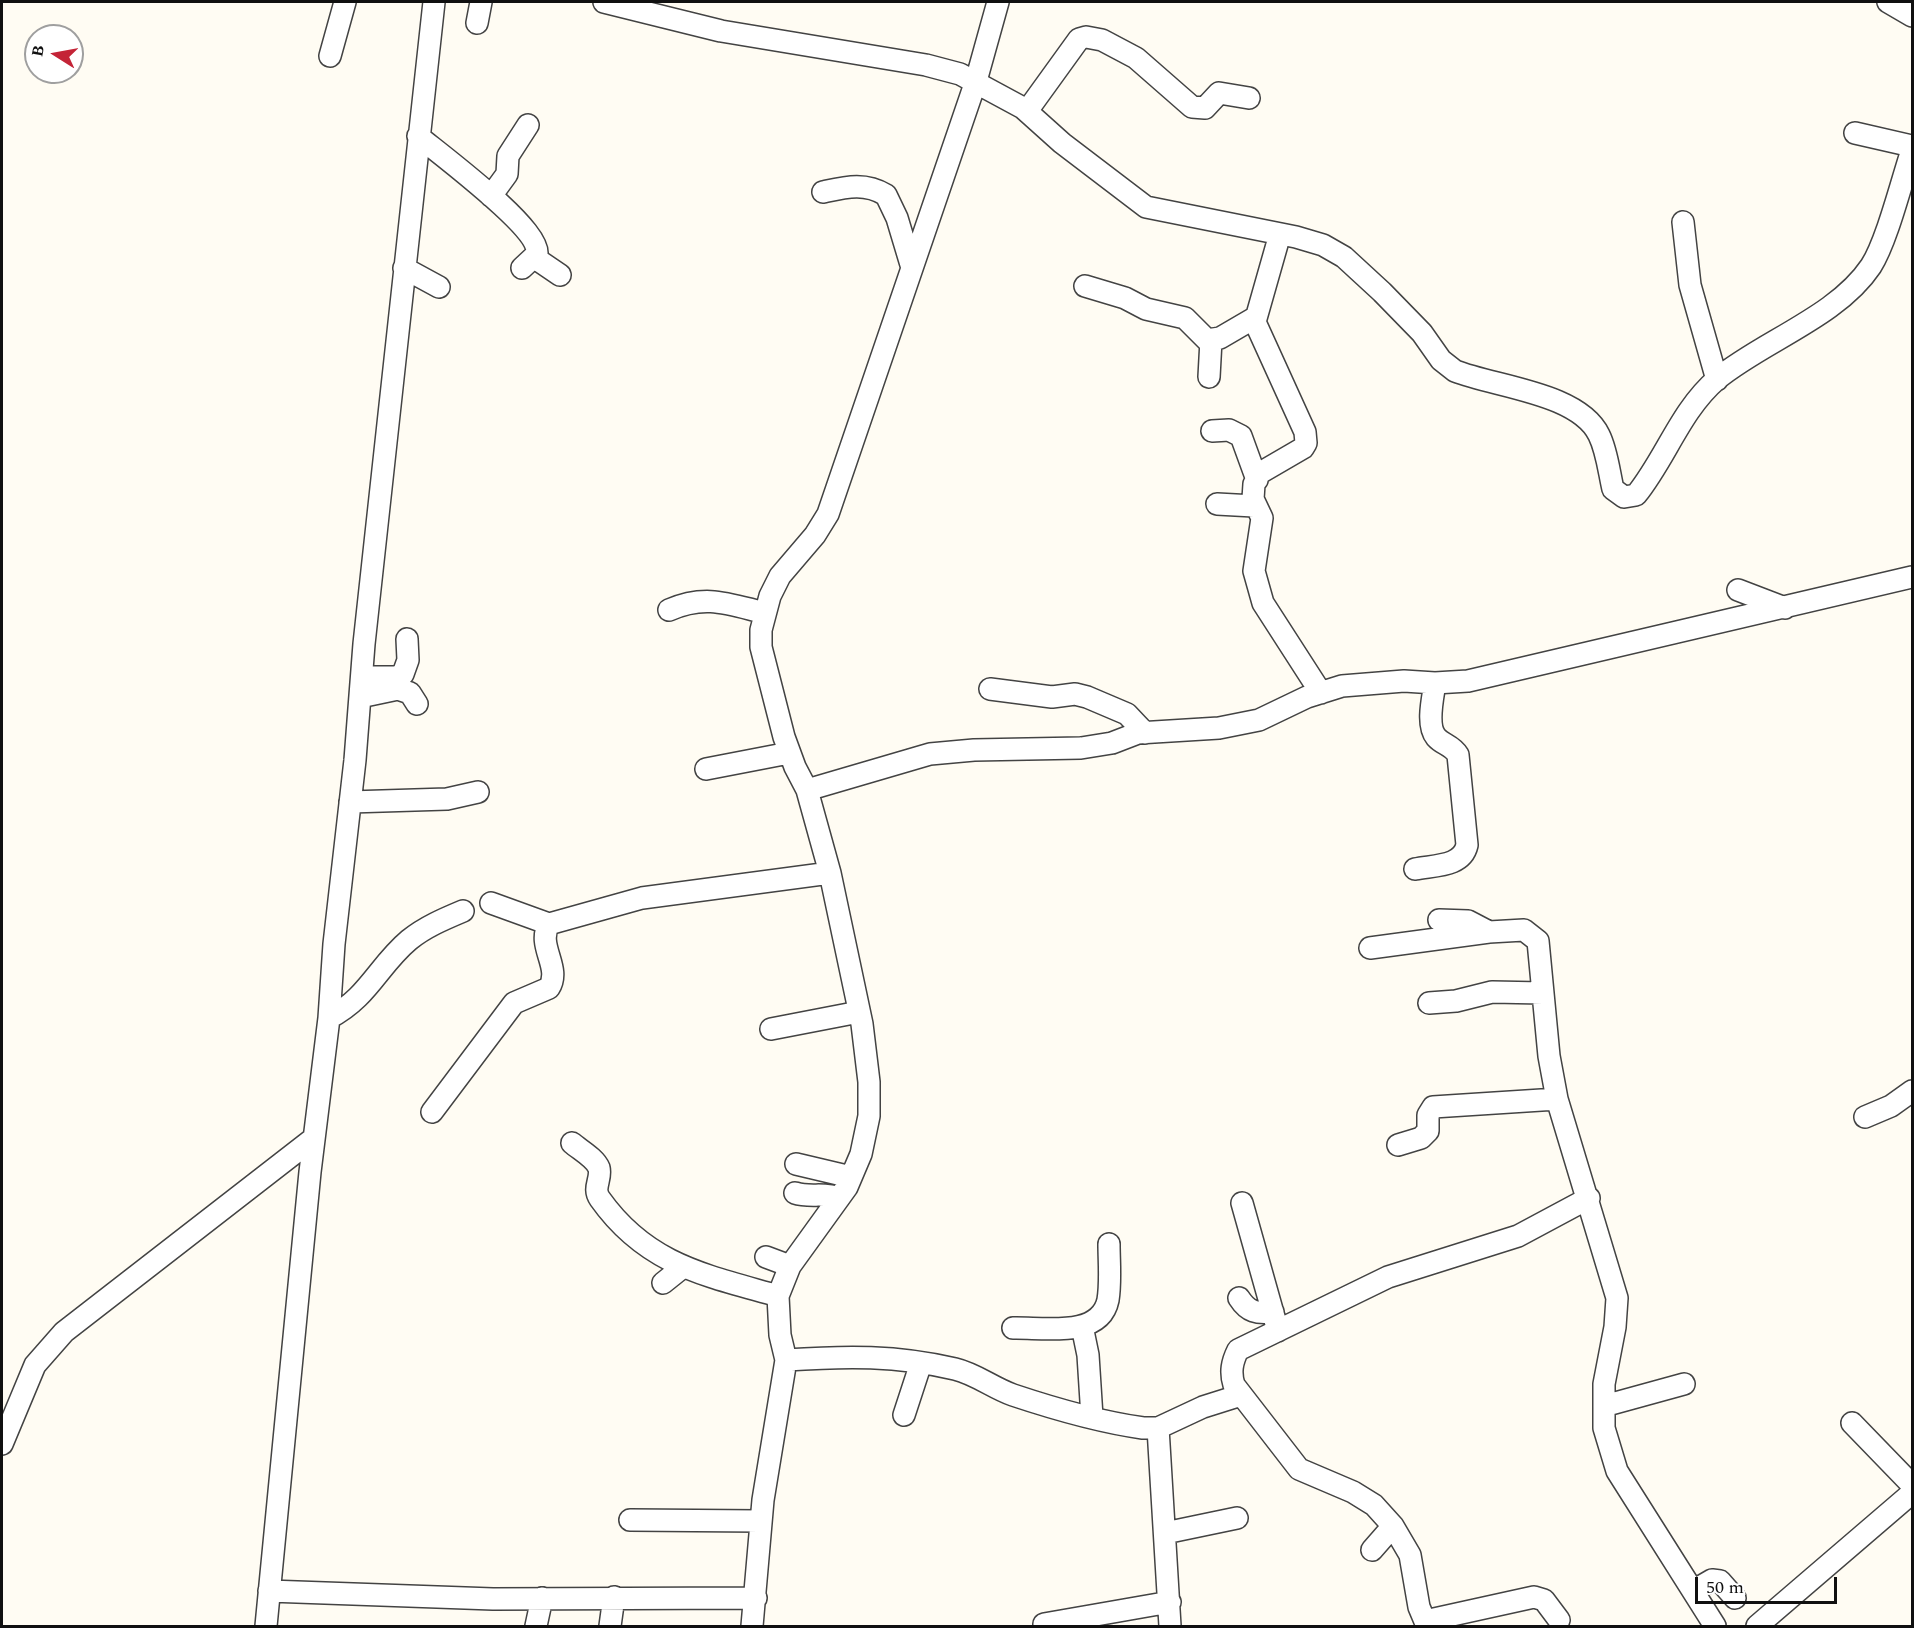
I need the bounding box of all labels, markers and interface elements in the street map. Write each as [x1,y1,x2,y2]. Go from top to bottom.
north arrow [24,24,84,84]
text: B [25,43,51,59]
scale bar [1698,1565,1840,1603]
text: 50 m [1706,1574,1744,1601]

